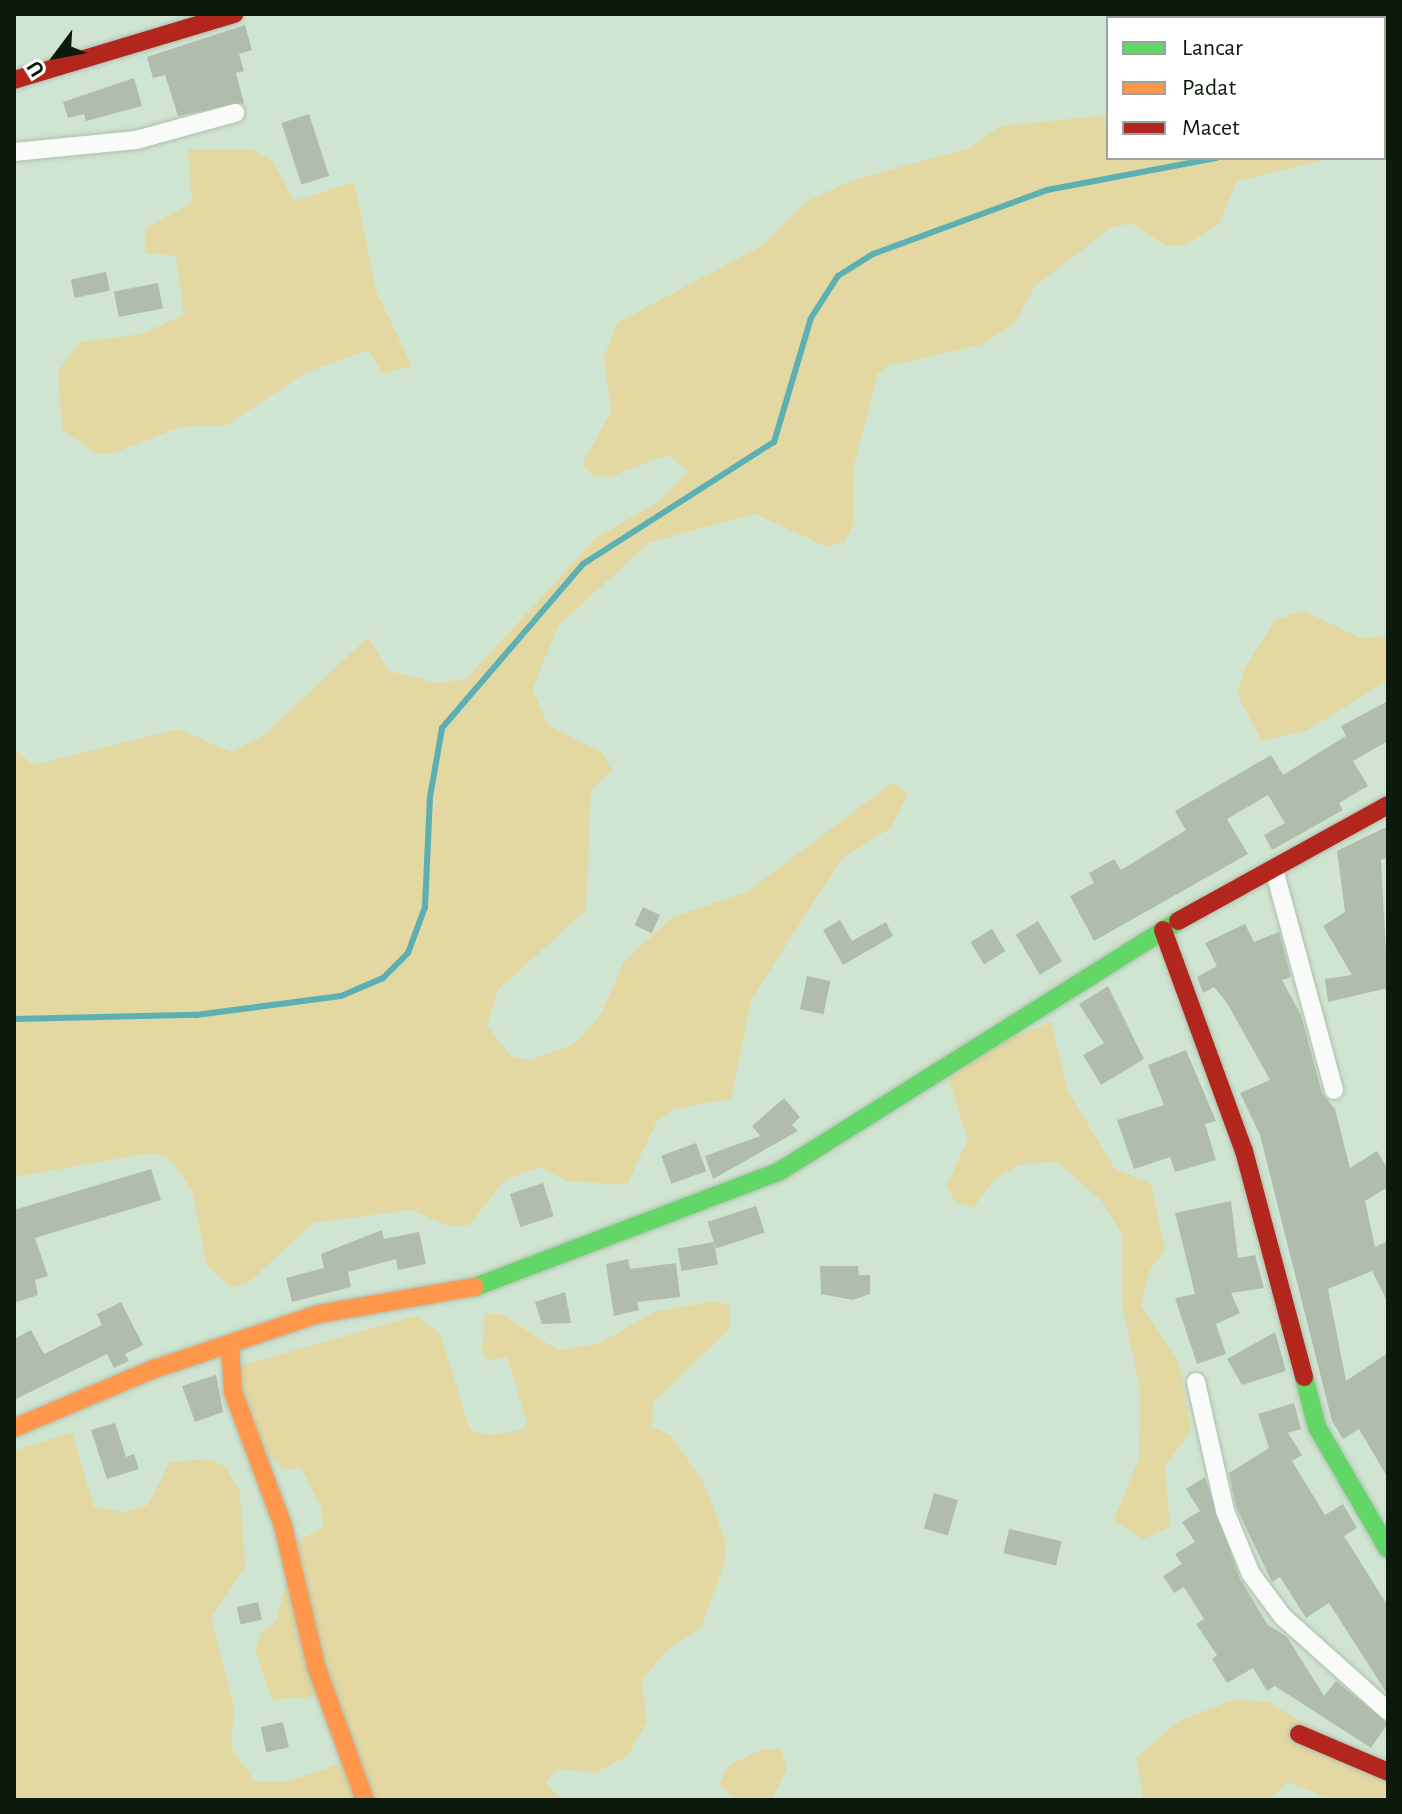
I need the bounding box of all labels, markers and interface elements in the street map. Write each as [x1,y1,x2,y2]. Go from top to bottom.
north arrow [16,16,96,96]
legend [1106,16,1386,160]
text: Lancar [1182,36,1243,60]
text: U [23,57,49,81]
text: Padat [1182,76,1236,100]
text: Macet [1182,116,1240,140]

